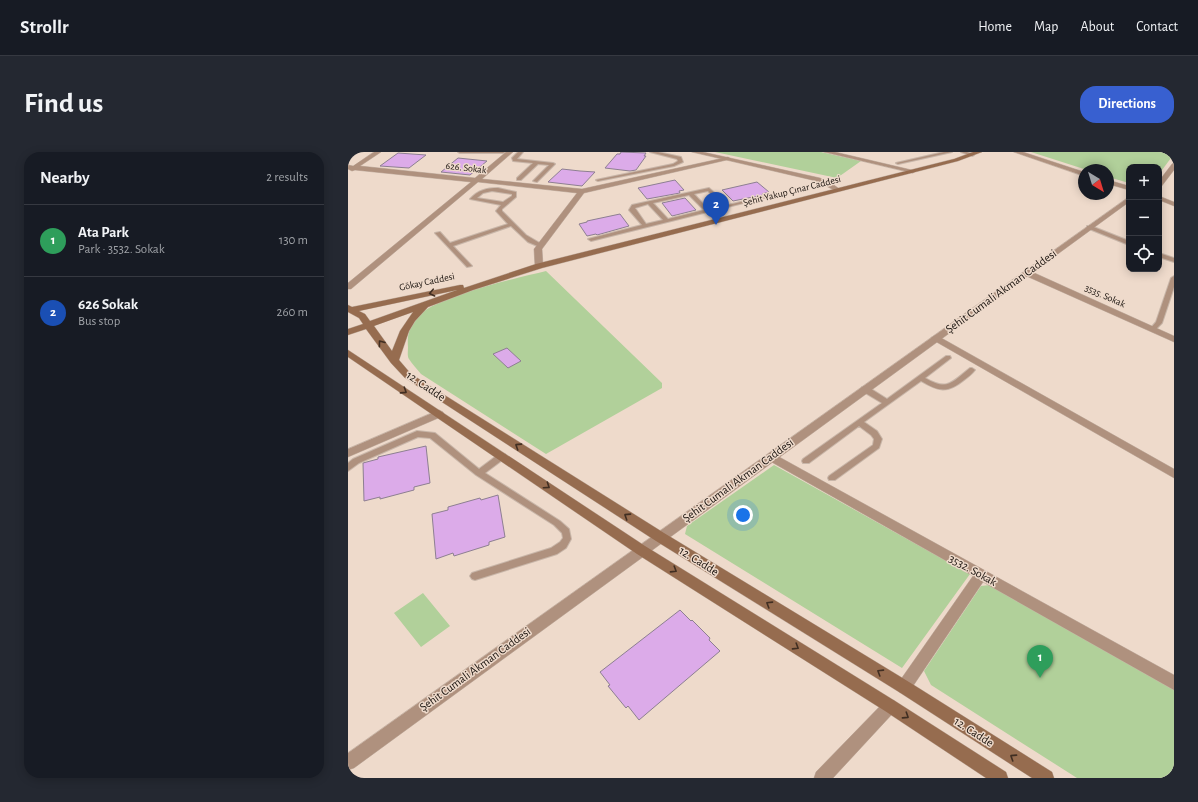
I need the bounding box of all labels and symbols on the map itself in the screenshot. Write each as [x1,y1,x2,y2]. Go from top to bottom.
street label: 626. Sokak [445,161,487,175]
north arrow [1078,164,1114,200]
street label: Şehit Yakup Çınar Caddesi [742,174,842,208]
pin: 2 [703,192,729,225]
street label: Şehit Cumali Akman Caddesi [943,247,1059,335]
street label: Gökay Caddesi [398,271,456,293]
street label: 3535. Sokak [1083,283,1127,310]
one-way arrow [429,288,435,296]
one-way arrow [379,341,386,348]
street label: 12. Cadde [404,369,448,403]
one-way arrow [399,386,406,393]
street label: Şehit Cumali Akman Caddesi [680,436,796,524]
one-way arrow [515,443,522,450]
one-way arrow [542,481,549,488]
your location [733,505,753,525]
one-way arrow [624,513,631,520]
street label: 12. Cadde [677,544,721,578]
street label: 3532. Sokak [947,552,999,588]
one-way arrow [670,565,677,573]
one-way arrow [766,601,773,609]
street label: Şehit Cumali Akman Caddesi [417,625,533,713]
one-way arrow [792,642,799,649]
pin: 1 [1027,645,1053,678]
one-way arrow [877,670,884,677]
one-way arrow [902,711,909,719]
street label: 12. Cadde [952,715,996,749]
one-way arrow [1010,754,1017,762]

